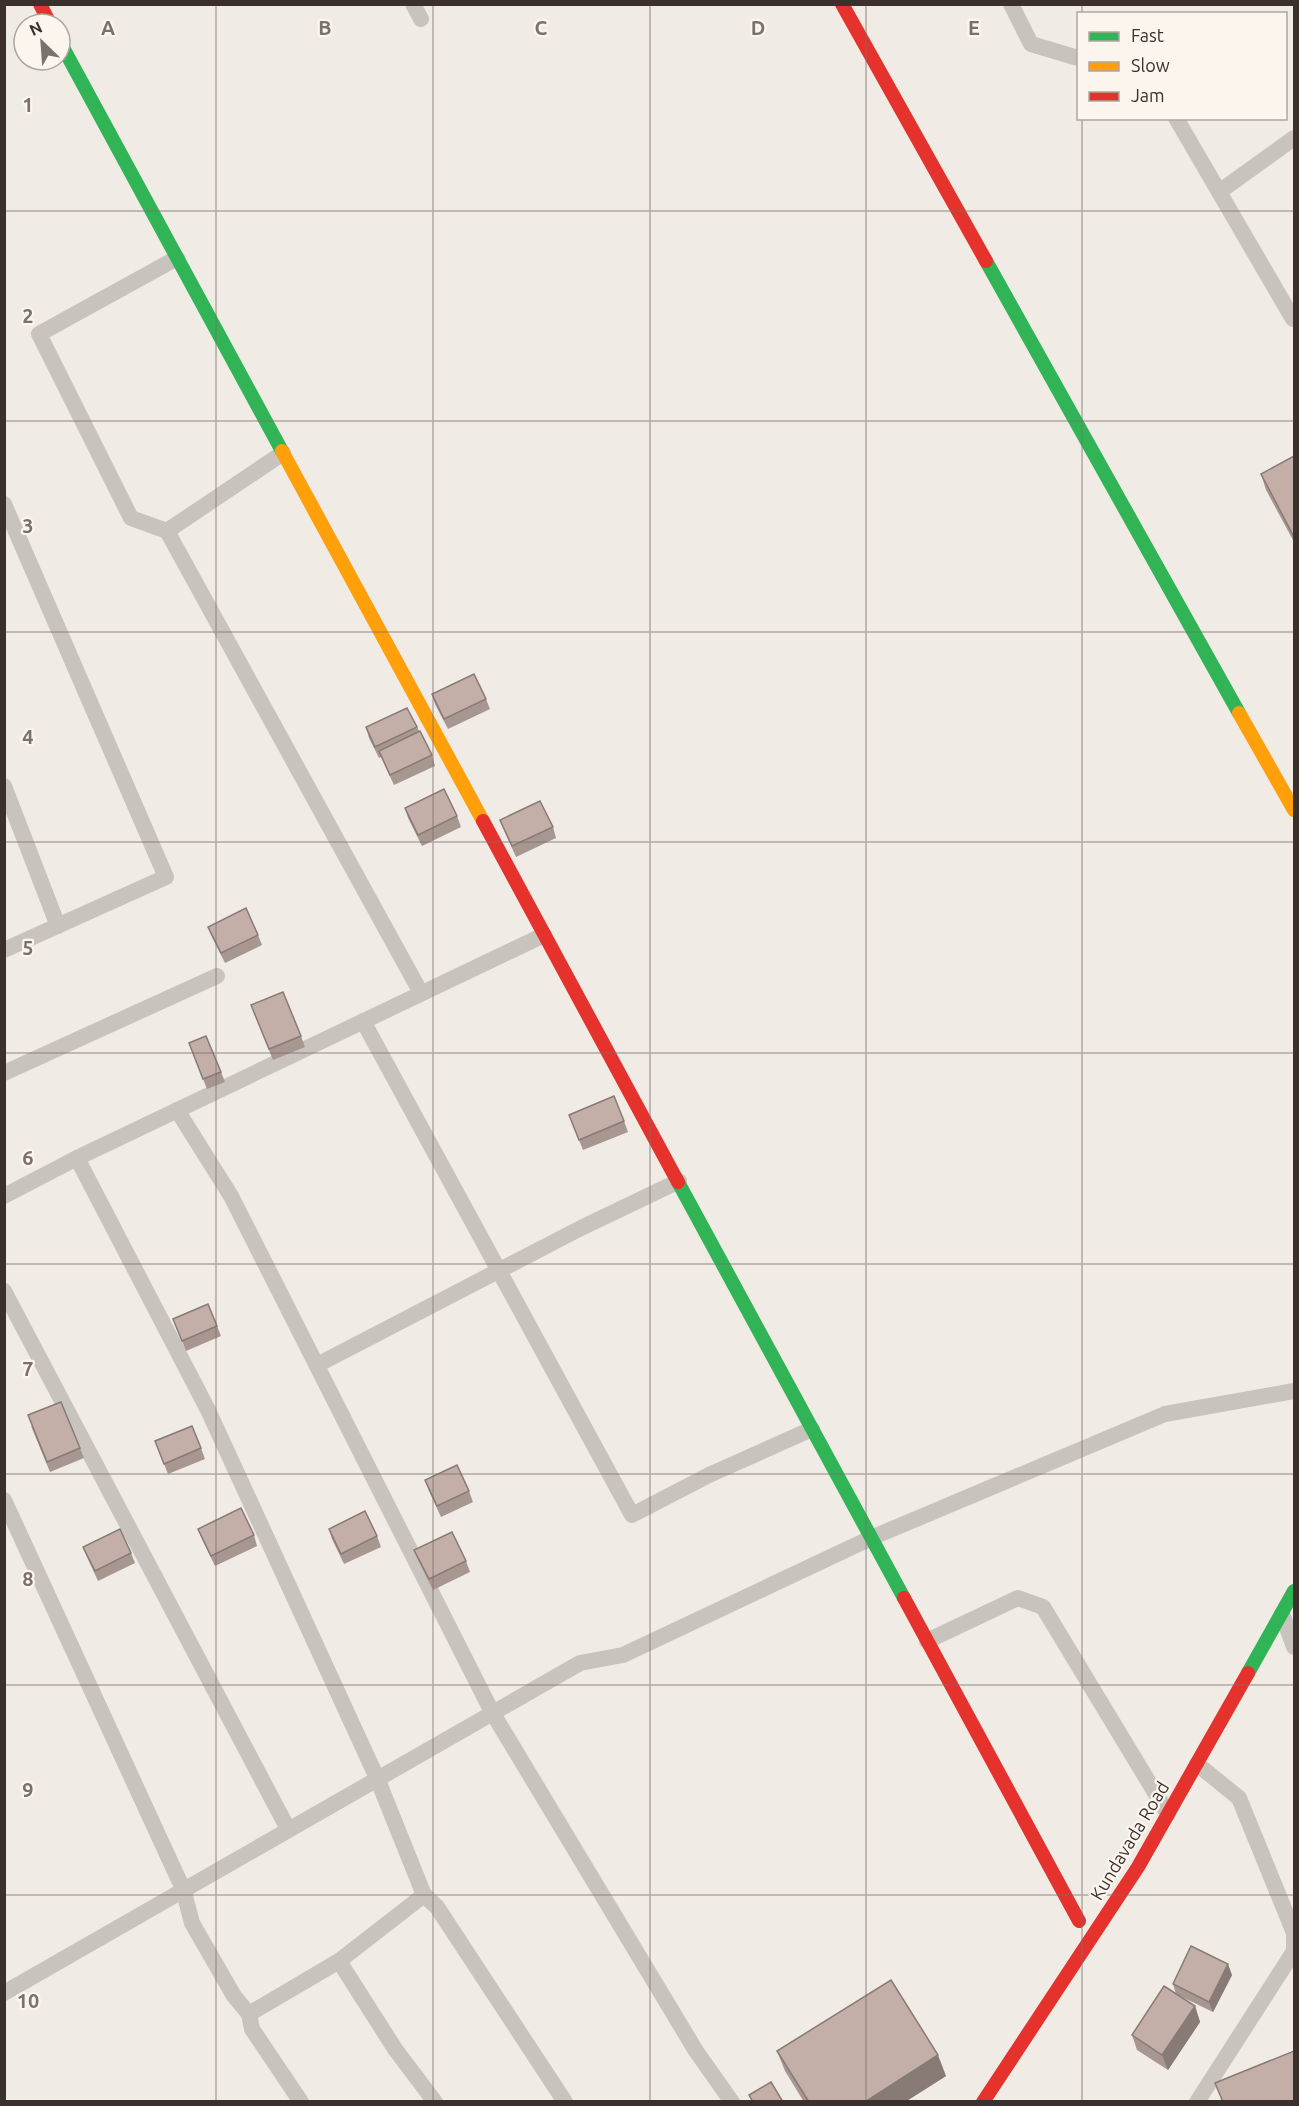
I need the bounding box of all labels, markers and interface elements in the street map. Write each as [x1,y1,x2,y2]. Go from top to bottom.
north arrow [12,12,72,72]
legend [1077,12,1287,120]
text: A [101,16,115,39]
text: B [318,16,332,39]
text: C [535,16,548,39]
text: D [751,16,765,39]
text: E [968,16,980,39]
text: N [26,18,45,39]
text: Fast [1131,25,1164,45]
text: Slow [1131,55,1170,75]
text: Jam [1131,85,1165,105]
text: 1 [22,93,34,116]
text: 2 [22,304,34,327]
text: 3 [22,514,34,537]
text: 4 [22,725,34,748]
text: 5 [22,936,34,959]
text: 6 [22,1146,34,1169]
text: 7 [22,1357,34,1380]
text: 8 [22,1567,34,1590]
text: 9 [22,1778,34,1801]
street label: Kundavada Road [1086,1778,1172,1903]
text: 10 [17,1989,39,2012]

